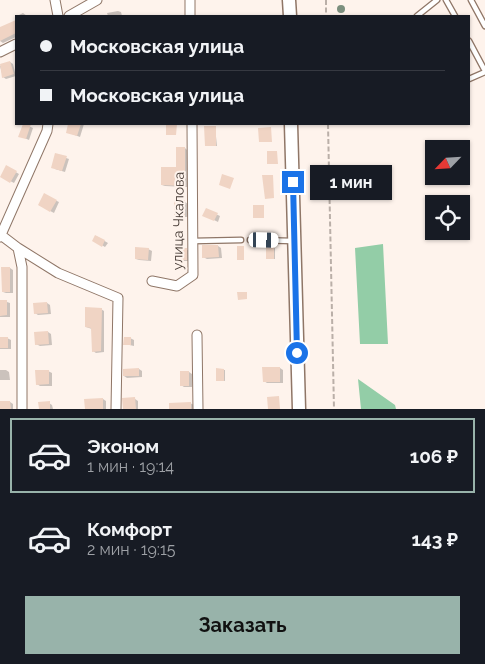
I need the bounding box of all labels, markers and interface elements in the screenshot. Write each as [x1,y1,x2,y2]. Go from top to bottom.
text: Московская улица [70,35,244,57]
text: Московская улица [70,84,244,106]
north arrow [425,140,470,185]
map controls [425,140,470,240]
callout: 1 мин [310,164,393,200]
route end [282,171,304,193]
street label: улица Чкалова [169,172,187,270]
text: 1 мин [330,173,372,192]
button: locate [425,195,470,240]
car [248,232,279,248]
route start [286,342,308,364]
icon: car [27,433,72,478]
text: Эконом [87,435,159,457]
text: 106 ₽ [410,445,458,467]
text: 1 мин · 19:14 [87,457,174,476]
icon: car [27,516,72,561]
text: Комфорт [87,518,172,540]
text: 143 ₽ [412,528,458,550]
text: 2 мин · 19:15 [87,540,175,559]
button: Заказать [25,596,460,654]

